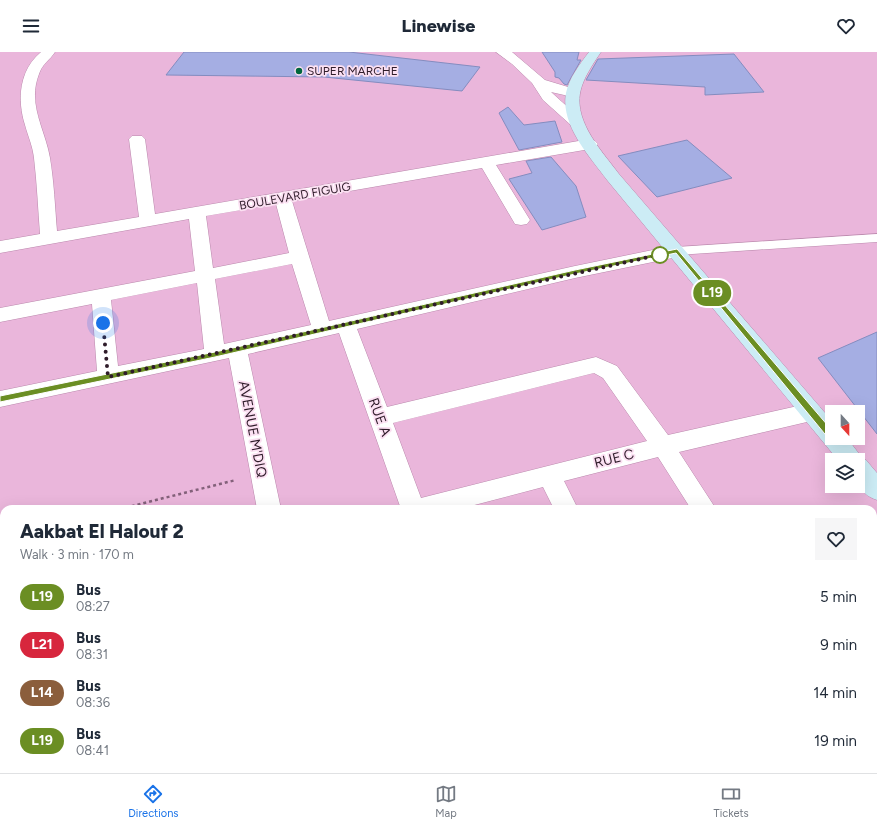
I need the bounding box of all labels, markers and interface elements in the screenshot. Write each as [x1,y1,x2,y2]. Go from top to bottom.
icon: menu [20,15,42,37]
text: Linewise [402,15,475,37]
icon: heart [835,15,857,37]
place label: SUPER MARCHE [307,64,398,78]
marker: SUPER MARCHE [294,66,304,76]
street label: BOULEVARD FIGUIG [238,179,352,213]
unlabelled marker [651,246,669,264]
line badge: L19 [689,280,735,306]
text: L19 [701,284,723,301]
your location [93,313,113,333]
street label: AVENUE M'DIQ [235,379,270,479]
street label: RUE A [365,396,395,439]
north arrow [825,405,865,445]
map controls [825,405,865,493]
street label: RUE C [592,445,636,472]
button: layers [825,453,865,493]
button: heart [815,518,857,560]
text: Aakbat El Halouf 2 [20,520,184,543]
text: Walk · 3 min · 170 m [20,547,134,562]
text: Bus [76,581,101,599]
text: L19 [31,588,53,605]
text: 5 min [820,588,857,606]
text: 08:27 [76,599,110,614]
text: Bus [76,629,101,647]
text: L21 [31,636,53,653]
text: 9 min [820,636,857,654]
text: 08:31 [76,647,108,662]
text: Bus [76,677,101,695]
text: L14 [31,684,53,701]
text: 14 min [813,684,857,702]
text: 08:36 [76,695,110,710]
text: Bus [76,725,101,743]
text: L19 [31,732,53,749]
text: 19 min [814,732,857,750]
text: 08:41 [76,743,109,758]
tab: Directions [128,783,178,820]
tab: Map [435,783,457,820]
tab: Tickets [714,783,749,820]

